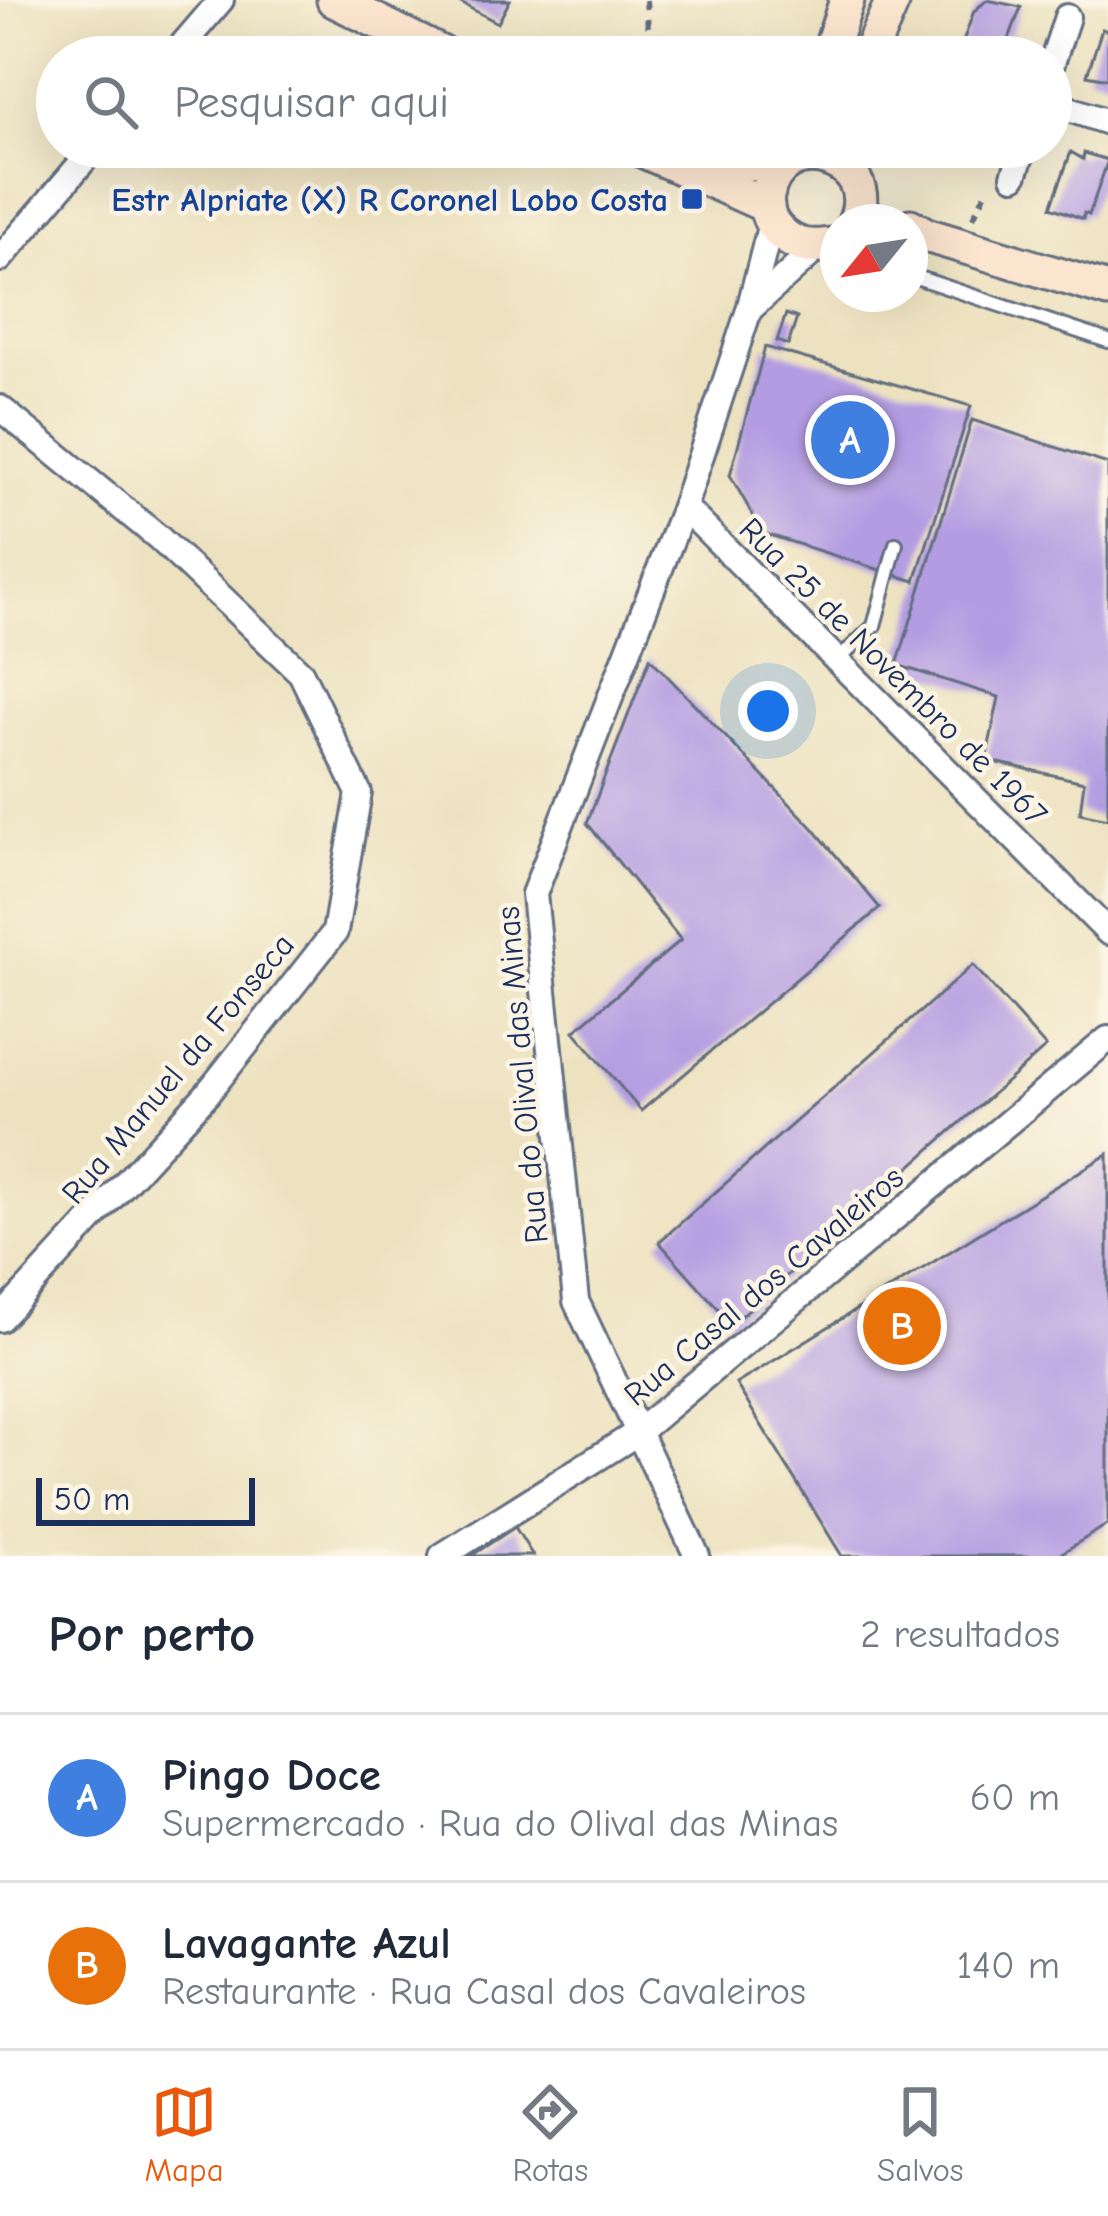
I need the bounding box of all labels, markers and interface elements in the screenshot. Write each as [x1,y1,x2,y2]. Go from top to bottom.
search box [36,36,1072,168]
icon: search [78,69,144,135]
text: Pesquisar aqui [174,76,449,128]
place label: Estr Alpriate (X) R Coronel Lobo Costa [111,181,668,219]
marker: Estr Alpriate (X) R Coronel Lobo Costa [679,186,705,212]
north arrow [820,204,928,312]
pin: A [811,395,889,485]
street label: Rua 25 de Novembro de 1967 [732,510,1055,834]
your location [738,681,798,741]
street label: Rua do Olival das Minas [488,905,556,1245]
street label: Rua Manuel da Fonseca [54,926,302,1211]
street label: Rua Casal dos Cavaleiros [616,1158,911,1414]
pin: B [863,1281,941,1371]
scale bar [36,1472,255,1525]
text: 50 m [54,1480,130,1518]
text: Por perto [48,1605,255,1664]
text: 2 resultados [860,1612,1060,1657]
text: Pingo Doce [162,1749,381,1801]
text: A [76,1775,98,1820]
text: 60 m [970,1775,1060,1820]
text: Supermercado · Rua do Olival das Minas [162,1801,838,1846]
text: Lavagante Azul [162,1917,451,1969]
text: B [75,1943,99,1988]
text: 140 m [957,1943,1060,1988]
text: Restaurante · Rua Casal dos Cavaleiros [162,1969,806,2014]
tab: Mapa [144,2079,224,2189]
tab: Rotas [513,2079,588,2189]
tab: Salvos [877,2079,964,2189]

